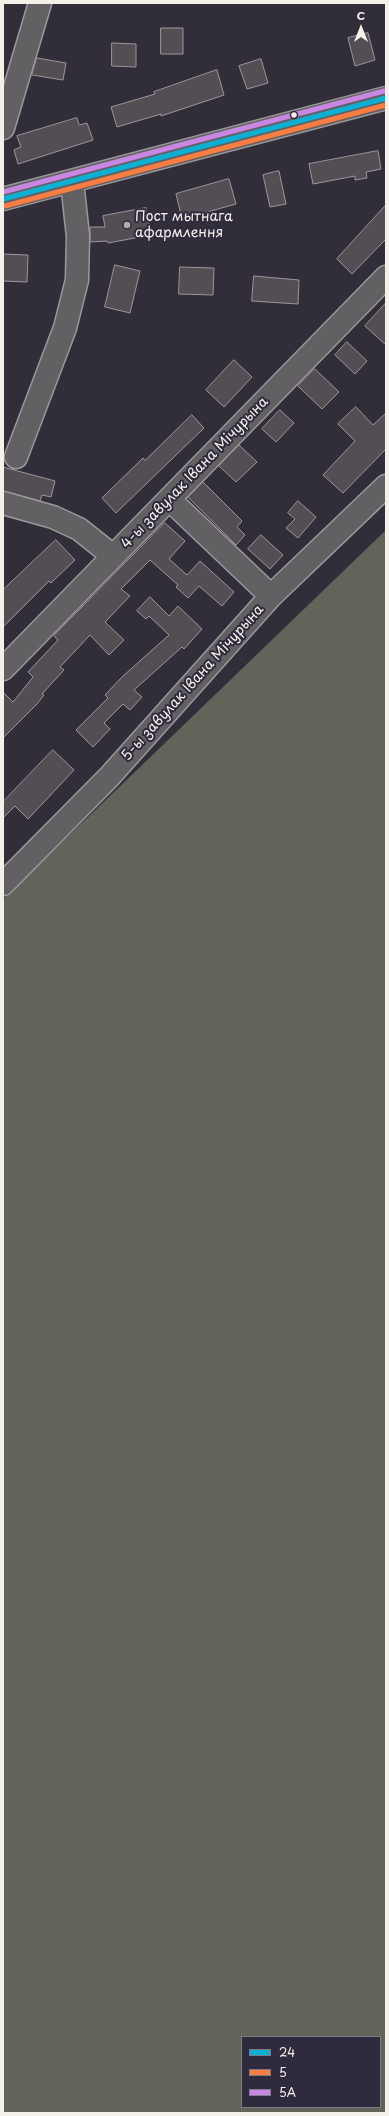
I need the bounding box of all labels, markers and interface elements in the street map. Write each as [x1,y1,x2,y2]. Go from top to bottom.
text: С [357,7,365,24]
north arrow [341,8,381,48]
unlabelled marker [289,110,299,120]
place label: Пост мытнага афармлення [135,209,233,242]
marker: Пост мытнага афармлення [122,220,132,230]
street label: 4-ы завулак Івана Мічурына [118,394,272,552]
street label: 5-ы завулак Івана Мічурына [118,602,268,764]
legend [241,2036,381,2108]
text: 24 [279,2043,295,2061]
text: 5 [279,2063,287,2081]
text: 5А [279,2083,296,2101]

